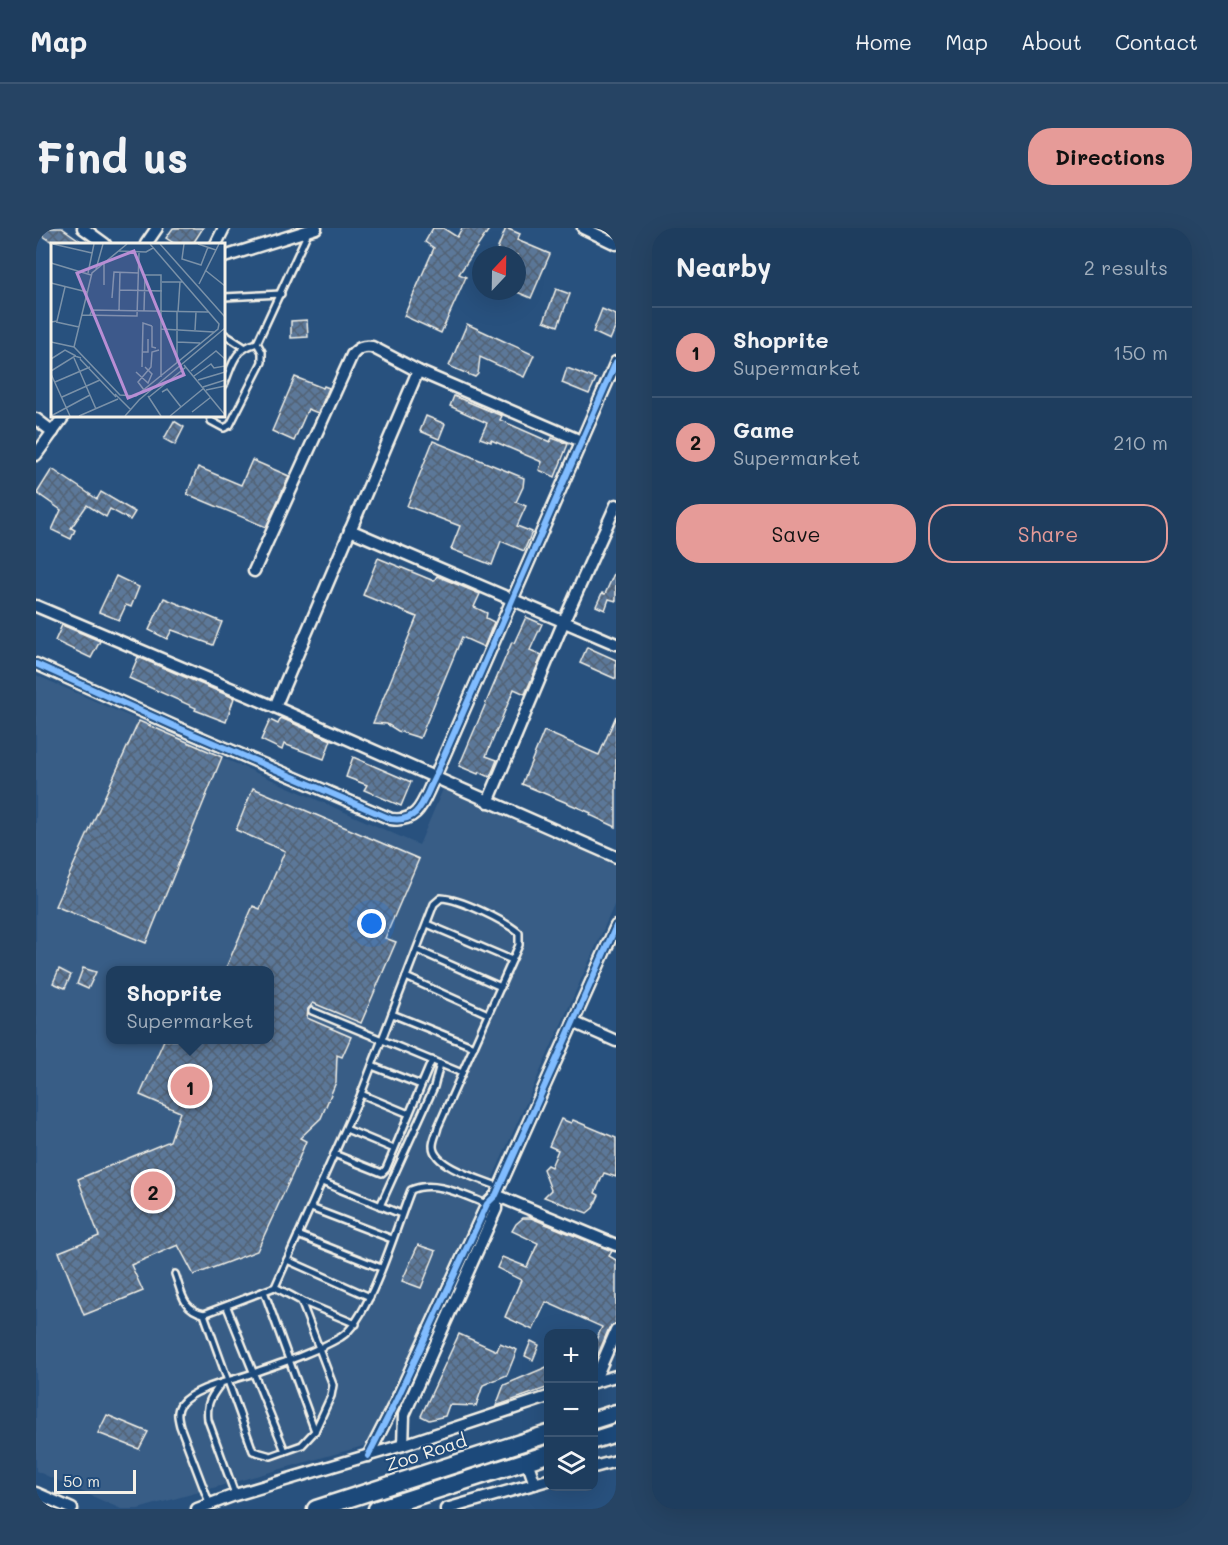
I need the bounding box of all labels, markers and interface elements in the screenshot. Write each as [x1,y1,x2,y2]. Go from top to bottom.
text: Map [30,23,87,59]
text: Home [855,28,912,55]
text: Map [945,28,988,55]
text: About [1021,28,1082,55]
text: Contact [1115,28,1198,55]
button: Directions [1028,128,1192,185]
text: Find us [36,129,188,184]
inset map [51,243,225,417]
north arrow [472,246,526,300]
text: Nearby [676,250,771,284]
text: 2 results [1084,254,1168,280]
text: Shoprite [733,325,829,354]
text: 1 [691,339,700,365]
text: 150 m [1113,339,1168,365]
text: Supermarket [733,354,860,380]
text: Game [733,415,794,444]
text: 2 [690,429,701,455]
text: 210 m [1113,429,1168,455]
text: Supermarket [733,444,860,470]
button: Save [676,504,916,563]
button: Share [928,504,1168,563]
your location [357,909,386,938]
popup [106,966,274,1044]
text: Shoprite [126,978,222,1007]
text: Supermarket [126,1007,254,1033]
pin: 1 [170,1064,210,1108]
pin: 2 [134,1168,172,1214]
map controls [544,1329,598,1491]
button: + [544,1329,598,1383]
button: − [544,1383,598,1437]
street label: Zoo Road [382,1428,469,1476]
button: layers [544,1437,598,1491]
scale bar [54,1467,136,1494]
text: 50 m [63,1470,100,1491]

